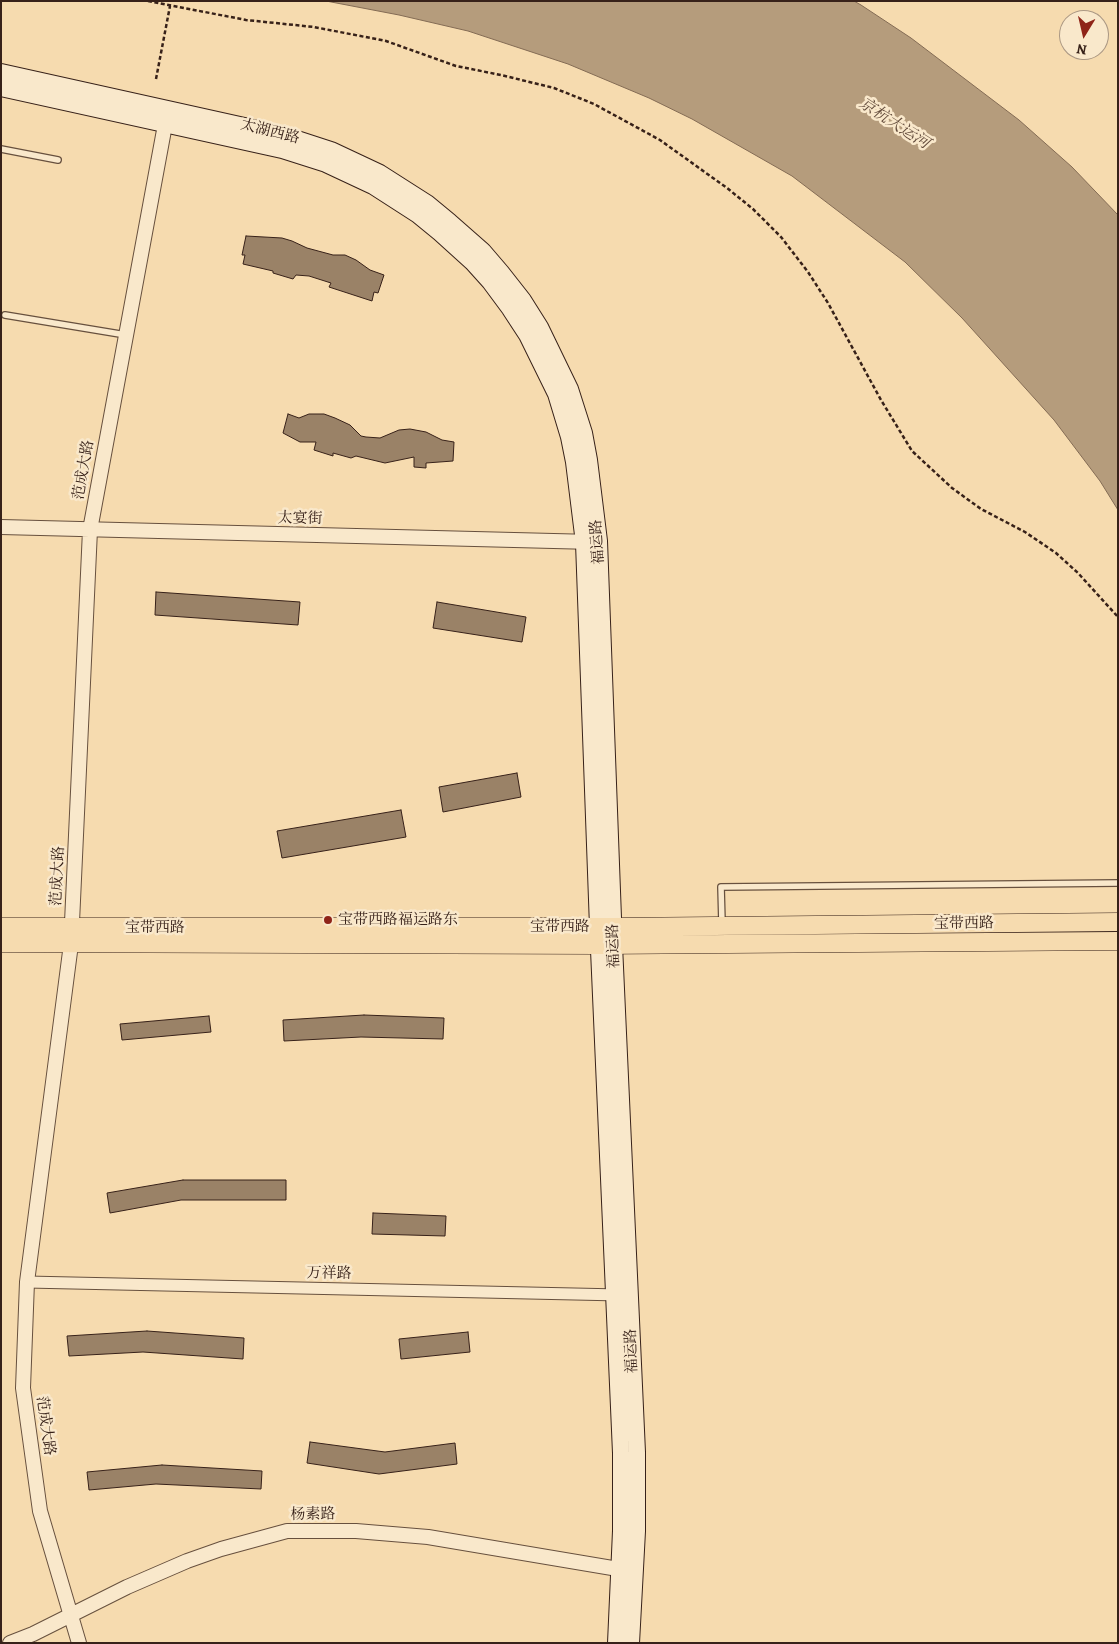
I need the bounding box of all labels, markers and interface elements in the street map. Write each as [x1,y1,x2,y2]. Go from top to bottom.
north arrow [1059,10,1109,60]
text: N [1075,39,1088,60]
water label: 京杭大运河 [855,94,933,154]
street label: 太湖西路 [239,116,301,148]
street label: 范成大路 [70,439,98,501]
street label: 太宴街 [277,510,323,528]
street label: 福运路 [587,519,609,565]
street label: 范成大路 [47,846,69,906]
place label: 宝带西路福运路东 [338,911,458,929]
marker: 宝带西路福运路东 [322,914,334,926]
street label: 宝带西路 [934,914,994,934]
street label: 宝带西路 [530,918,590,936]
street label: 宝带西路 [125,919,185,937]
street label: 福运路 [604,923,624,969]
street label: 万祥路 [306,1265,352,1283]
street label: 福运路 [622,1328,642,1374]
street label: 范成大路 [32,1395,58,1457]
street label: 杨素路 [290,1506,336,1524]

